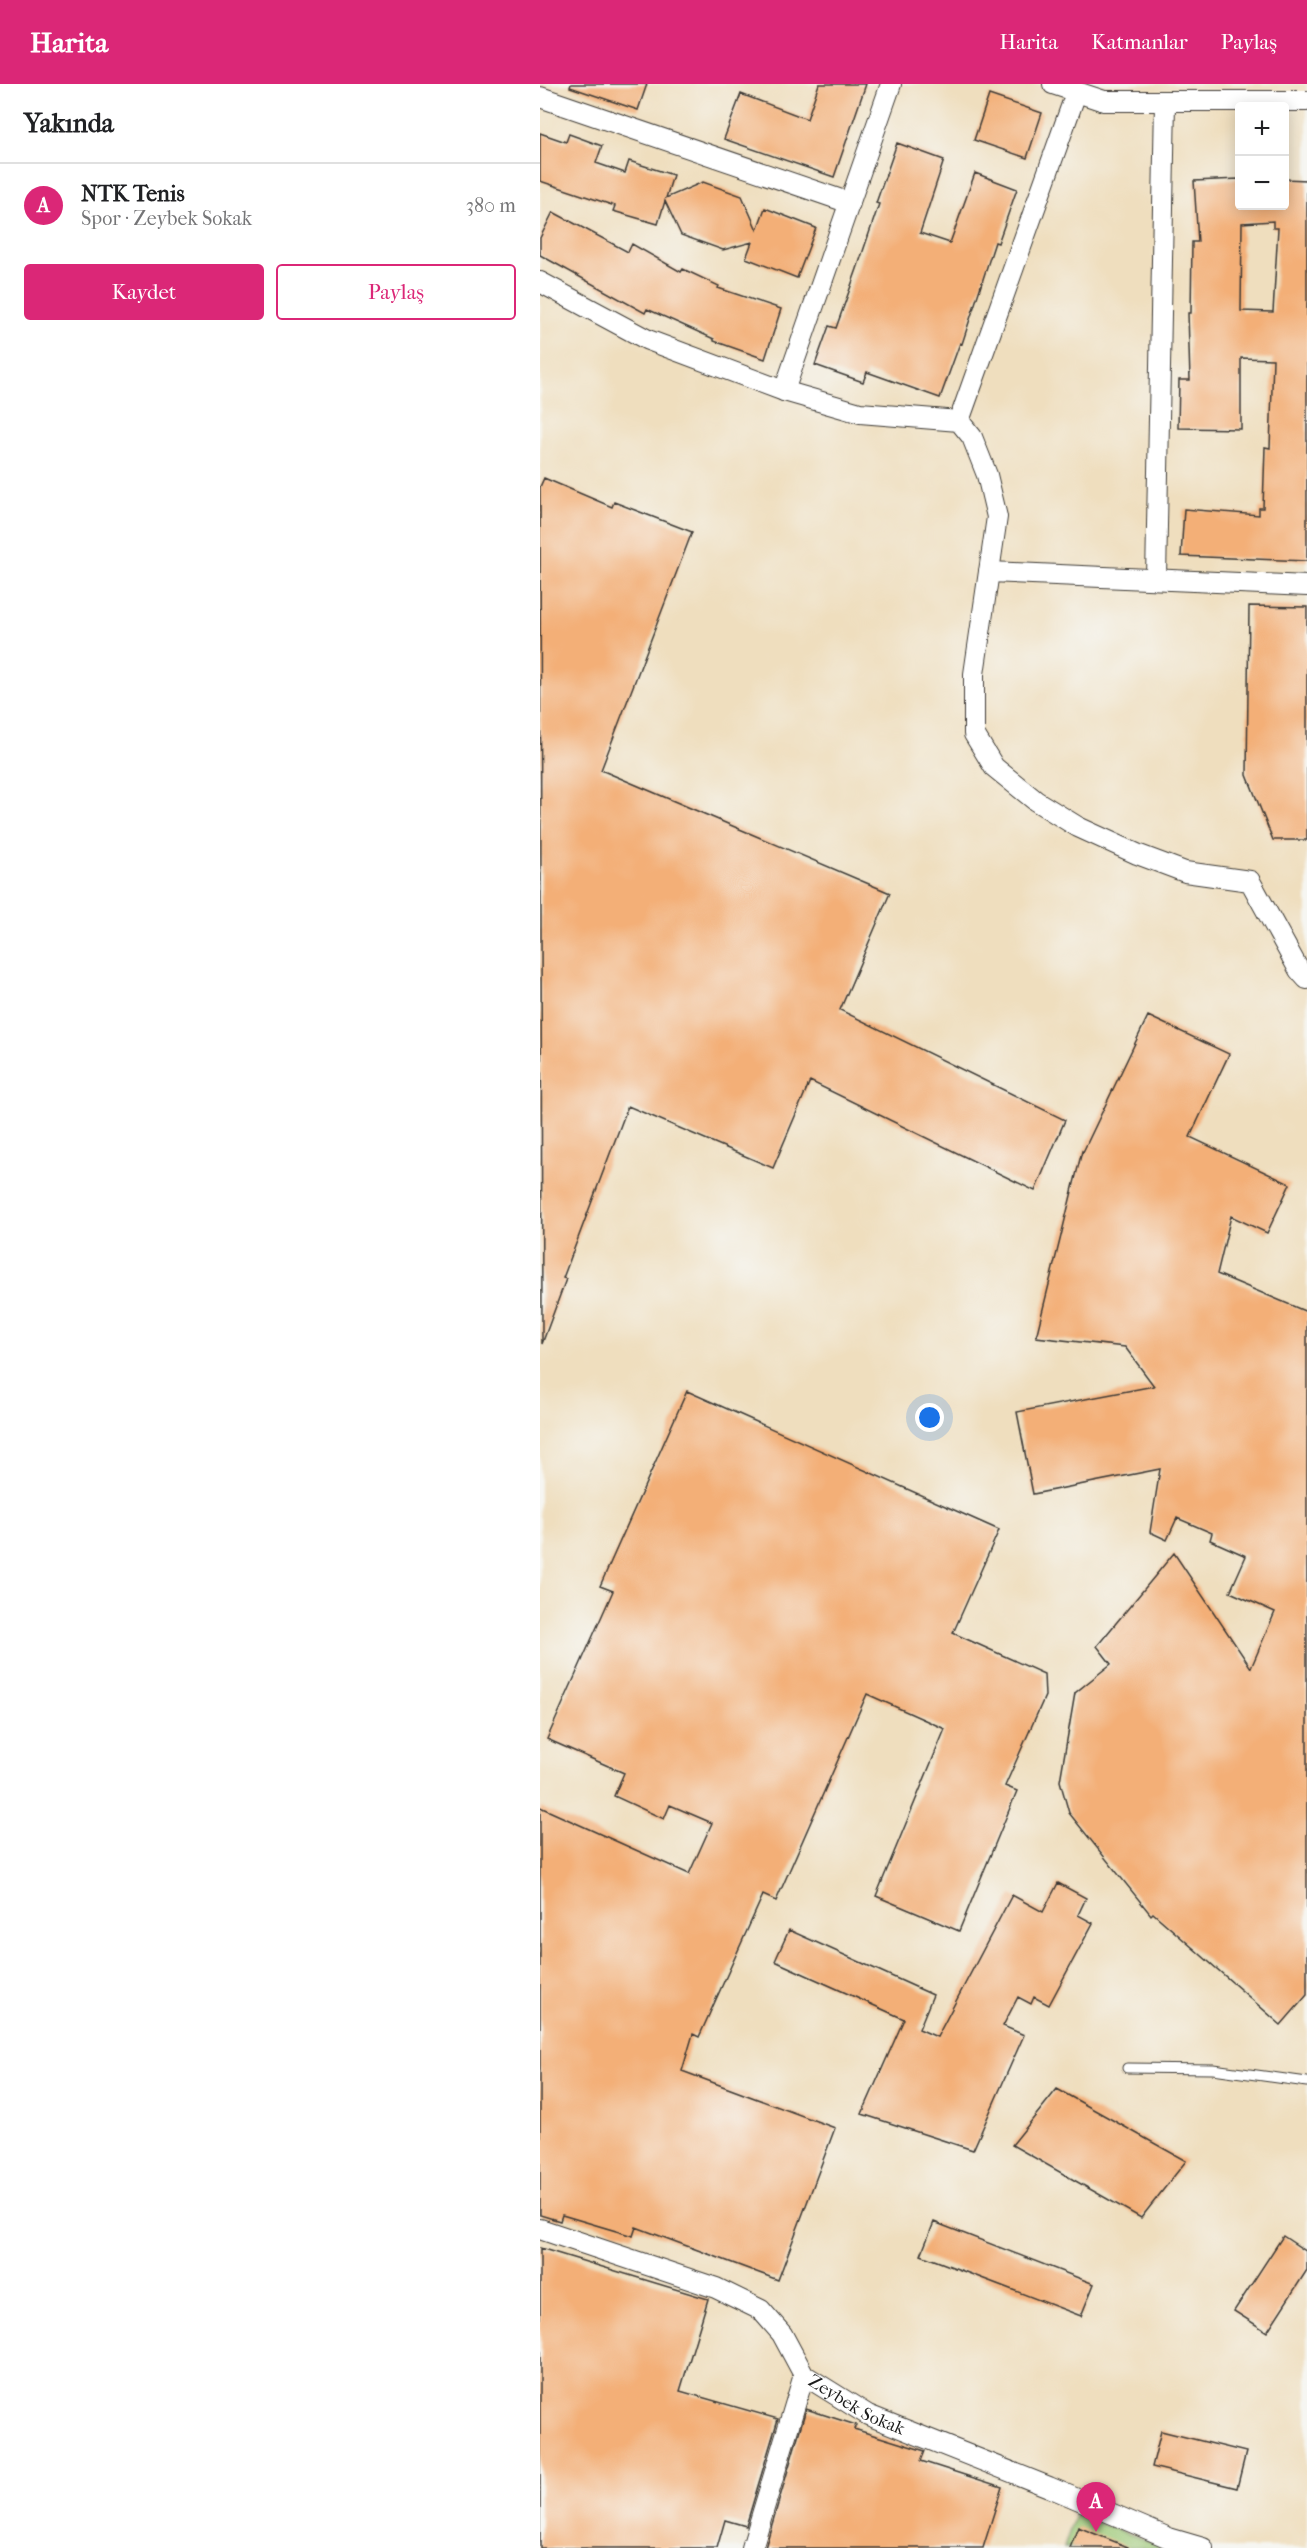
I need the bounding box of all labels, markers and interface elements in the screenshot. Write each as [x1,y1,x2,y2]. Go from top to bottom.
text: Harita [30,26,108,59]
text: Harita [1000,30,1058,54]
text: Katmanlar [1091,30,1188,54]
text: Paylaş [1221,30,1277,54]
map controls [1235,102,1289,210]
button: + [1235,102,1289,156]
text: Yakında [24,108,114,139]
button: − [1235,156,1289,210]
text: NTK Tenis [81,181,185,207]
text: A [37,194,50,217]
text: 380 m [466,194,516,217]
text: Spor · Zeybek Sokak [81,207,252,230]
button: Kaydet [24,264,264,320]
button: Paylaş [276,264,516,320]
your location [915,1403,944,1432]
street label: Zeybek Sokak [805,2370,909,2439]
pin: A [1076,2482,1116,2532]

